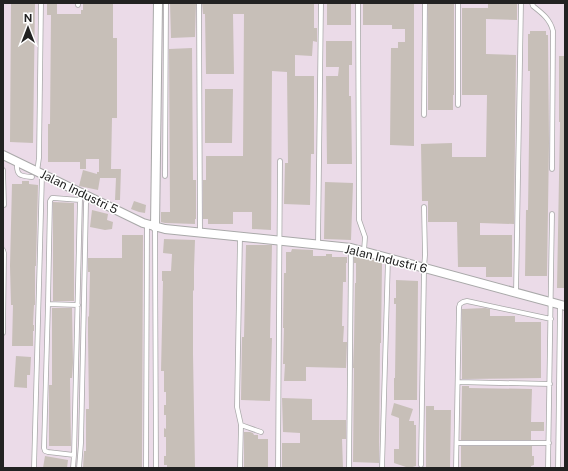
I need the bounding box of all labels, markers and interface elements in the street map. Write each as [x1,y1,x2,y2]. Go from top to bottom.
north arrow [8,8,48,48]
text: N [24,12,32,24]
street label: Jalan Industri 5 [38,167,120,217]
street label: Jalan Industri 6 [343,242,429,276]

